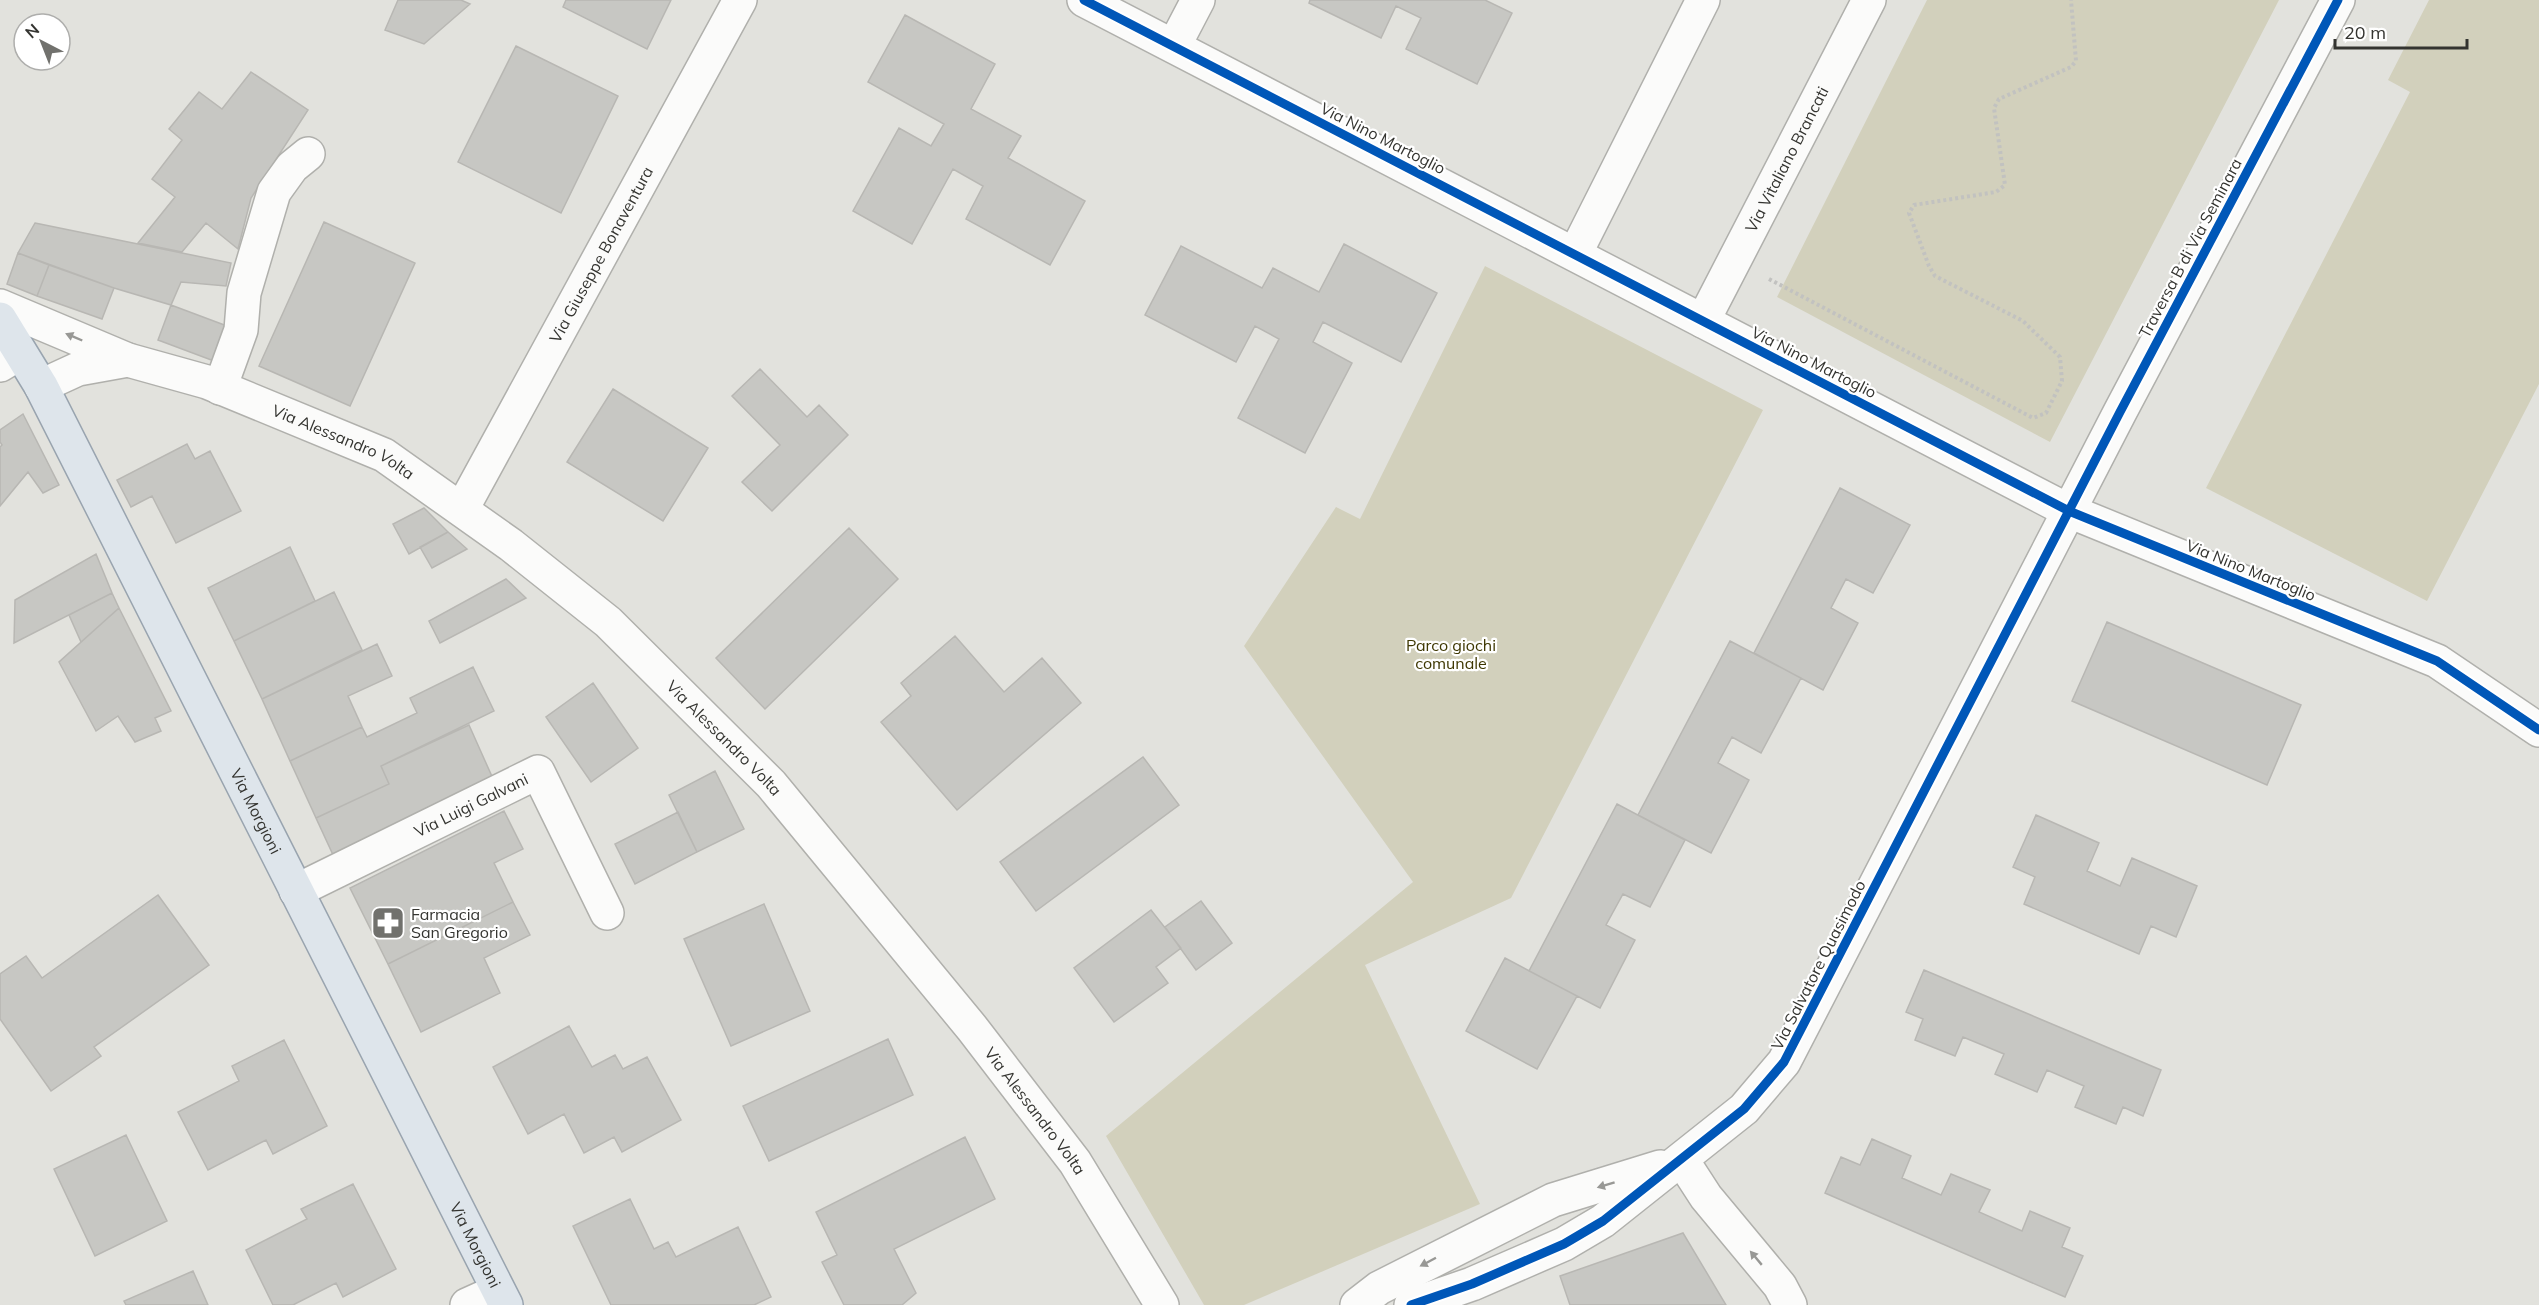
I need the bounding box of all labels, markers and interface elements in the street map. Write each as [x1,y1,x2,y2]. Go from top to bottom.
north arrow [12,12,72,72]
scale bar [2335,12,2467,50]
text: N [21,19,43,42]
text: 20 m [2344,21,2386,44]
street label: Via Vitaliano Brancati [1741,83,1833,236]
street label: Via Nino Martoglio [1317,98,1449,178]
street label: Traversa B di Via Seminara [2134,155,2246,341]
street label: Via Giuseppe Bonaventura [545,163,657,346]
street label: Via Nino Martoglio [1748,322,1880,402]
one-way arrow [66,332,83,341]
street label: Via Alessandro Volta [269,400,418,483]
street label: Via Nino Martoglio [2183,535,2319,605]
park label: Parco giochi comunale [1406,635,1496,673]
street label: Via Alessandro Volta [662,676,786,799]
street label: Via Morgioni [226,765,286,857]
street label: Via Luigi Galvani [411,769,531,841]
street label: Via Salvatore Quasimodo [1766,877,1870,1053]
place label: Farmacia San Gregorio [411,904,508,942]
pharmacy icon: Farmacia San Gregorio [370,905,406,941]
street label: Via Alessandro Volta [980,1043,1090,1178]
one-way arrow [1597,1181,1615,1190]
street label: Via Morgioni [446,1199,505,1291]
one-way arrow [1750,1251,1763,1266]
one-way arrow [1419,1257,1436,1267]

